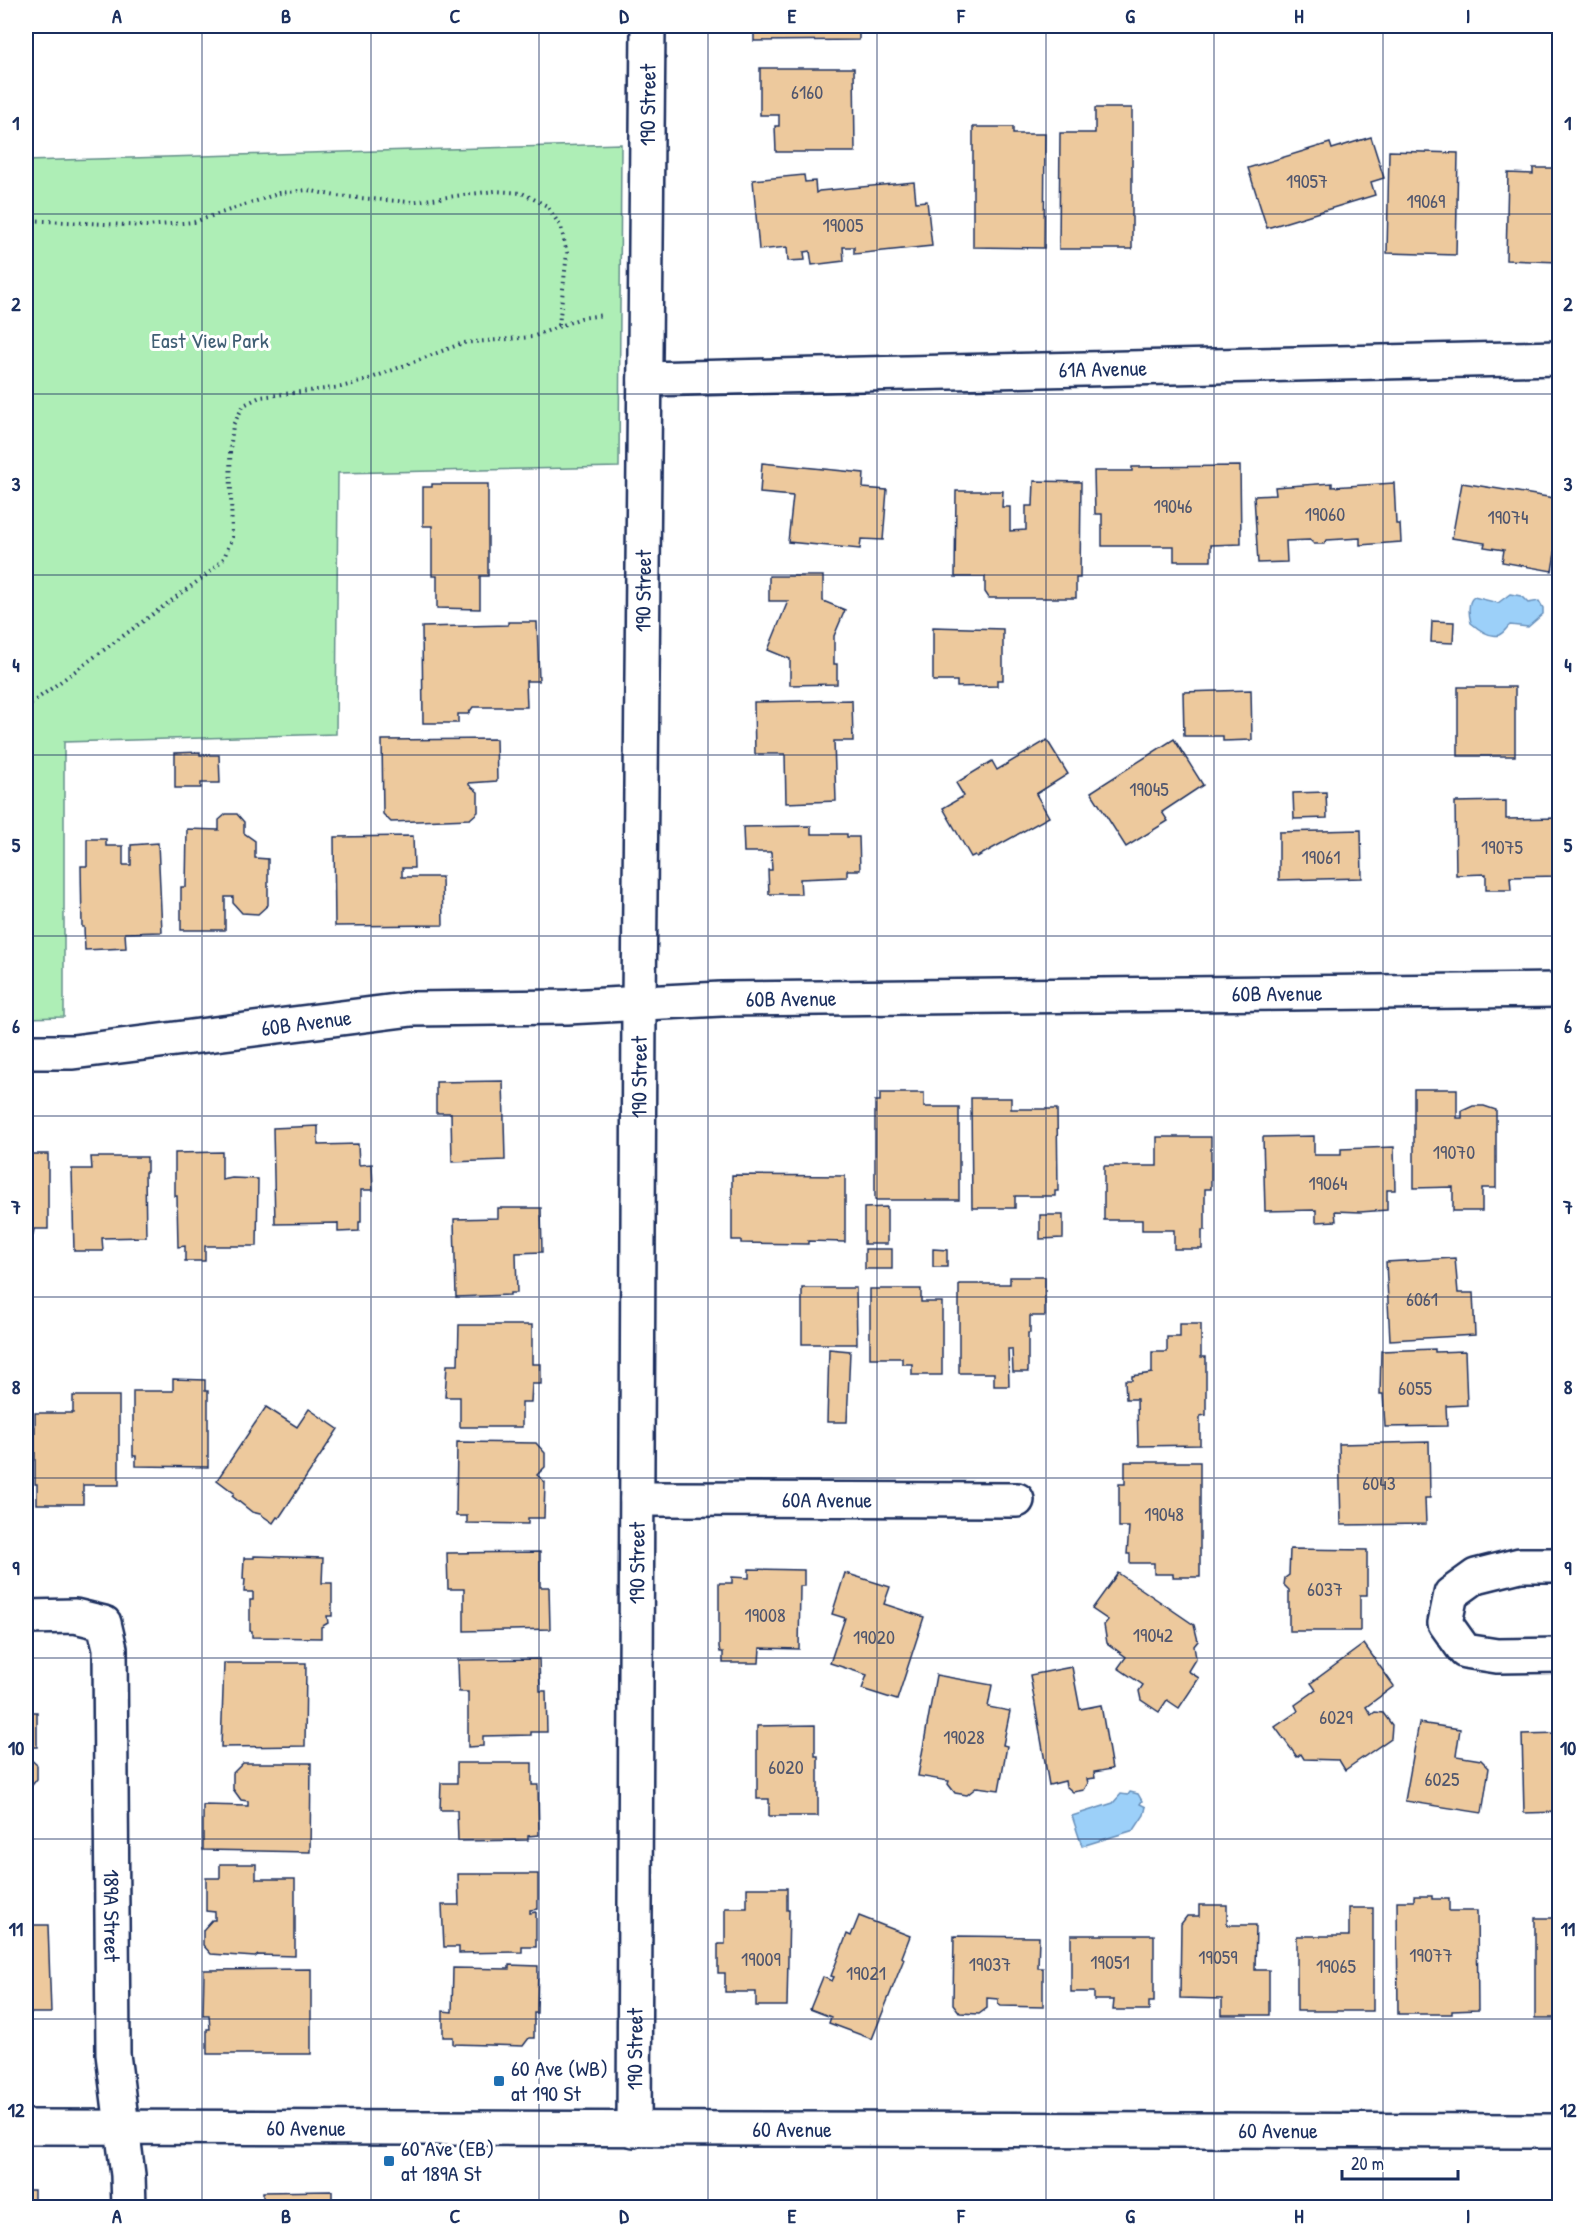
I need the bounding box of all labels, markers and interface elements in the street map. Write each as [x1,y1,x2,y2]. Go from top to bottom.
text: A [112,2,122,29]
text: B [281,2,291,29]
text: C [450,2,461,29]
text: D [619,2,629,29]
text: E [788,2,797,29]
text: F [956,2,966,29]
text: G [1125,2,1135,29]
text: H [1294,2,1304,29]
text: I [1466,2,1470,29]
street label: 190 Street [632,63,663,146]
house number: 6160 [791,78,823,105]
text: 1 [12,109,20,136]
text: 1 [1564,109,1572,136]
house number: 19057 [1286,167,1328,194]
house number: 19069 [1407,187,1445,214]
house number: 19005 [823,211,864,238]
text: 2 [11,290,21,317]
text: 2 [1563,290,1573,317]
park label: East View Park [151,325,269,355]
street label: 61A Avenue [1058,352,1148,385]
text: 3 [12,470,21,497]
text: 3 [1564,470,1573,497]
house number: 19046 [1153,492,1193,519]
house number: 19060 [1305,500,1345,527]
house number: 19074 [1488,503,1528,530]
street label: 190 Street [627,549,658,632]
text: 4 [12,651,20,678]
text: 4 [1564,651,1572,678]
house number: 19045 [1129,775,1169,802]
text: 5 [12,831,21,858]
text: 5 [1564,831,1573,858]
house number: 19075 [1481,833,1523,860]
house number: 19061 [1302,843,1340,870]
street label: 60B Avenue [1232,978,1323,1009]
street label: 60B Avenue [746,983,837,1014]
street label: 60B Avenue [259,1002,353,1043]
text: 6 [12,1012,20,1039]
text: 6 [1564,1012,1572,1039]
street label: 190 Street [623,1035,654,1118]
house number: 19070 [1433,1138,1475,1165]
house number: 19064 [1308,1169,1348,1196]
text: 7 [10,1193,21,1220]
text: 7 [1562,1193,1573,1220]
house number: 6061 [1406,1285,1438,1312]
text: 8 [12,1373,21,1400]
text: 8 [1564,1373,1573,1400]
house number: 6055 [1398,1374,1432,1401]
house number: 6043 [1362,1469,1396,1496]
street label: 60A Avenue [782,1484,872,1515]
house number: 19048 [1144,1500,1184,1527]
street label: 190 Street [621,1521,652,1604]
text: 9 [12,1554,20,1581]
text: 9 [1564,1554,1572,1581]
house number: 6037 [1307,1575,1343,1602]
house number: 19008 [744,1601,786,1628]
house number: 19042 [1133,1621,1174,1648]
house number: 19020 [853,1623,895,1650]
house number: 6029 [1319,1703,1353,1730]
house number: 19028 [943,1723,985,1750]
text: 10 [8,1734,24,1761]
text: 10 [1560,1734,1576,1761]
house number: 6020 [768,1753,804,1780]
house number: 6025 [1425,1765,1460,1792]
street label: 189A Street [97,1869,127,1962]
text: 11 [9,1915,23,1942]
text: 11 [1561,1915,1575,1942]
house number: 19077 [1409,1941,1453,1968]
house number: 19059 [1198,1943,1238,1970]
house number: 19009 [741,1945,781,1972]
house number: 19051 [1090,1948,1130,1975]
house number: 19037 [969,1950,1011,1977]
house number: 19065 [1316,1952,1357,1979]
house number: 19021 [846,1959,886,1986]
street label: 190 Street [619,2007,650,2090]
place label: 60 Ave (WB) at 190 St [511,2053,608,2108]
marker: 60 Ave (WB) at 190 St [492,2074,506,2088]
text: 12 [8,2096,25,2123]
text: 12 [1560,2096,1577,2123]
street label: 60 Avenue [266,2113,346,2143]
street label: 60 Avenue [752,2114,832,2144]
street label: 60 Avenue [1238,2115,1318,2145]
place label: 60 Ave (EB) at 189A St [401,2133,494,2188]
scale bar [1342,2143,1458,2181]
text: 20 m [1351,2151,1384,2176]
marker: 60 Ave (EB) at 189A St [382,2154,396,2168]
text: A [112,2202,122,2229]
text: B [281,2202,291,2229]
text: C [450,2202,461,2229]
text: D [619,2202,629,2229]
text: E [788,2202,797,2229]
text: F [956,2202,966,2229]
text: G [1125,2202,1135,2229]
text: H [1294,2202,1304,2229]
text: I [1466,2202,1470,2229]

